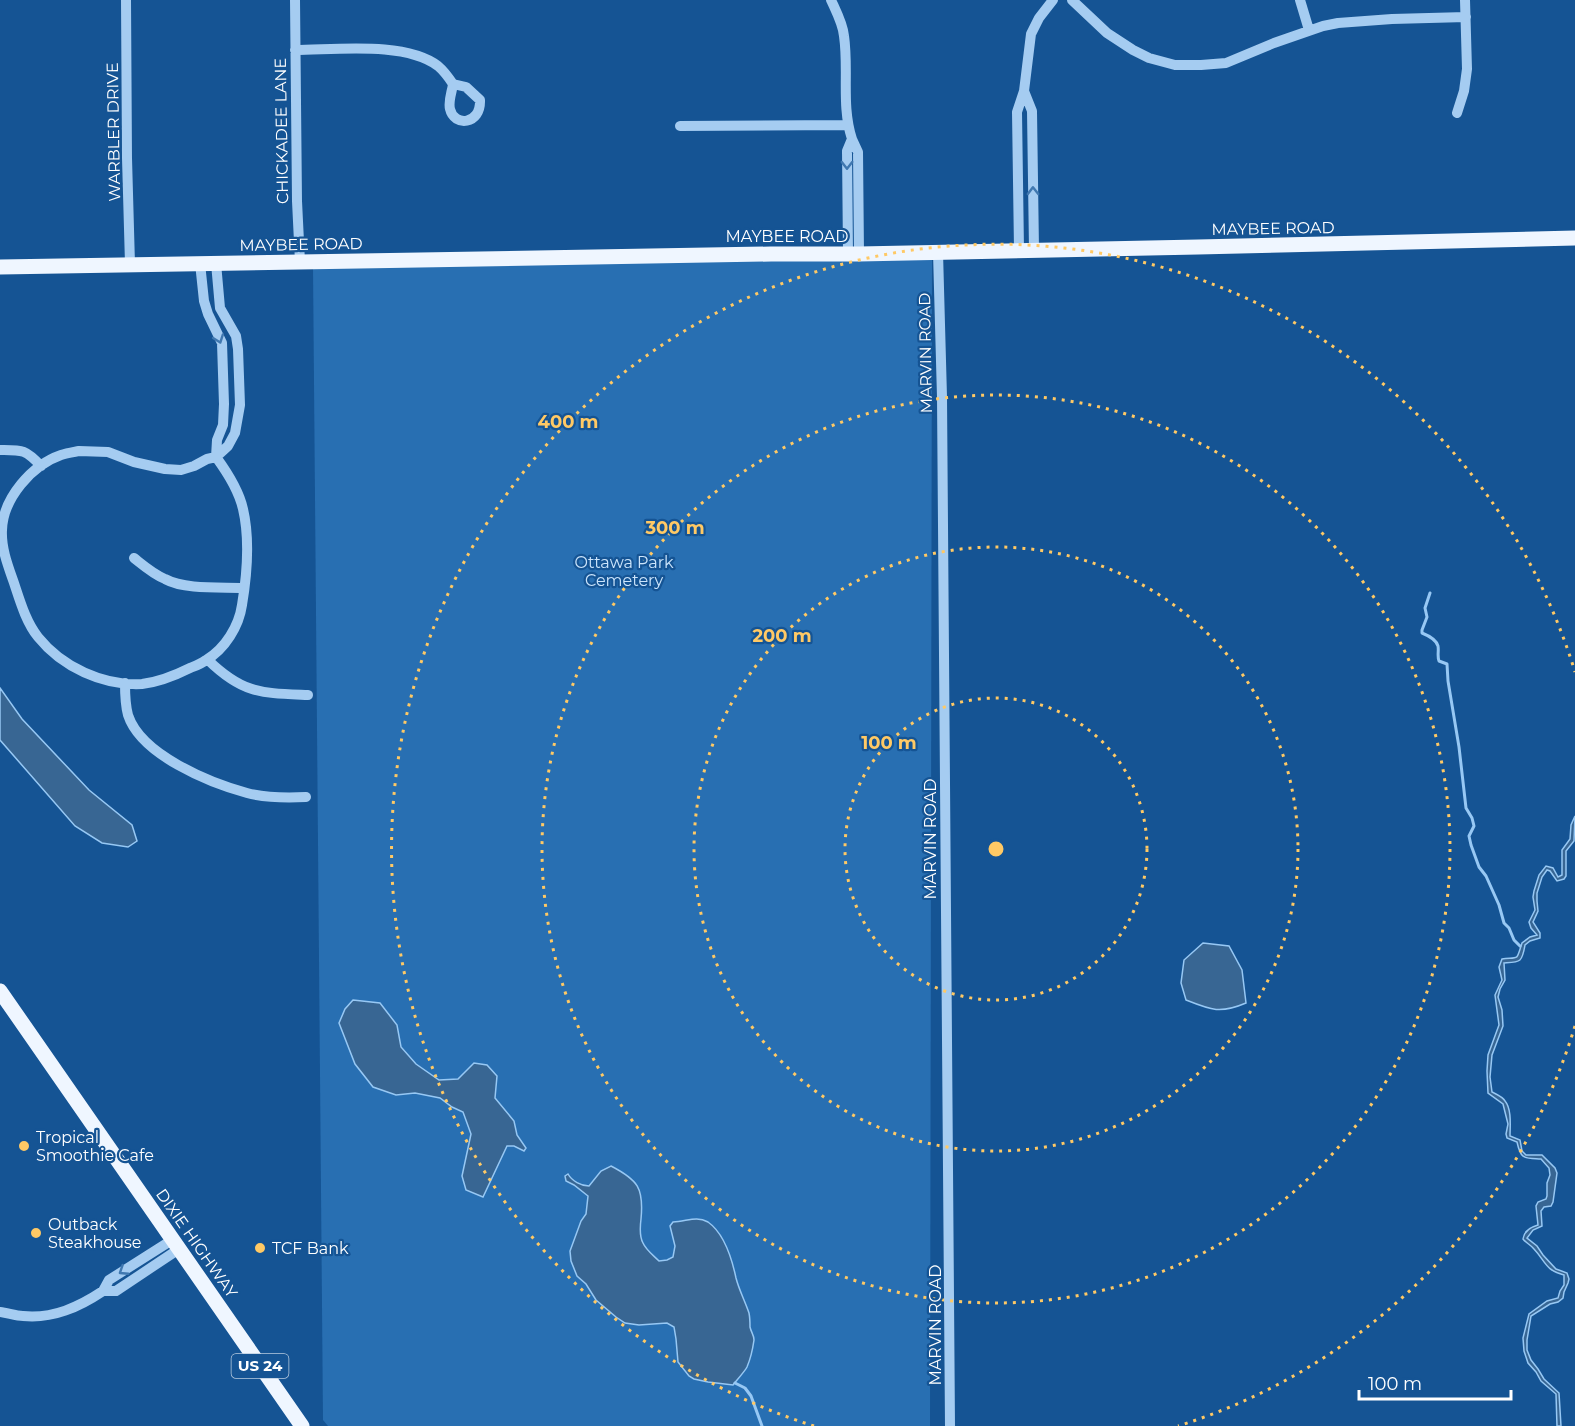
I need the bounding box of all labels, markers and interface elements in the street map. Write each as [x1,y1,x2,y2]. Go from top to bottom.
street label: CHICKADEE LANE [271,58,292,204]
street label: WARBLER DRIVE [103,62,124,202]
one-way arrow [841,160,853,169]
one-way arrow [1027,187,1039,196]
street label: MAYBEE ROAD [1211,218,1335,239]
street label: MAYBEE ROAD [725,227,849,246]
street label: MAYBEE ROAD [239,234,363,255]
street label: MARVIN ROAD [915,292,936,414]
one-way arrow [211,333,224,344]
text: 400 m [538,411,598,433]
text: 300 m [644,517,705,539]
park label: Ottawa Park Cemetery [574,553,674,590]
text: 200 m [752,625,812,647]
text: 100 m [861,732,917,754]
street label: MARVIN ROAD [921,779,940,899]
centre of rings [986,839,1006,859]
place label: Tropical Smoothie Cafe [36,1128,154,1165]
marker: Tropical Smoothie Cafe [17,1139,31,1153]
street label: DIXIE HIGHWAY [152,1185,242,1302]
place label: Outback Steakhouse [48,1215,142,1252]
marker: Outback Steakhouse [29,1226,43,1240]
place label: TCF Bank [272,1239,349,1258]
marker: TCF Bank [253,1241,267,1255]
one-way arrow [119,1264,129,1276]
street label: MARVIN ROAD [926,1265,945,1385]
road number: US 24 [232,1354,288,1378]
scale bar [1359,1363,1510,1401]
text: 100 m [1368,1373,1422,1395]

